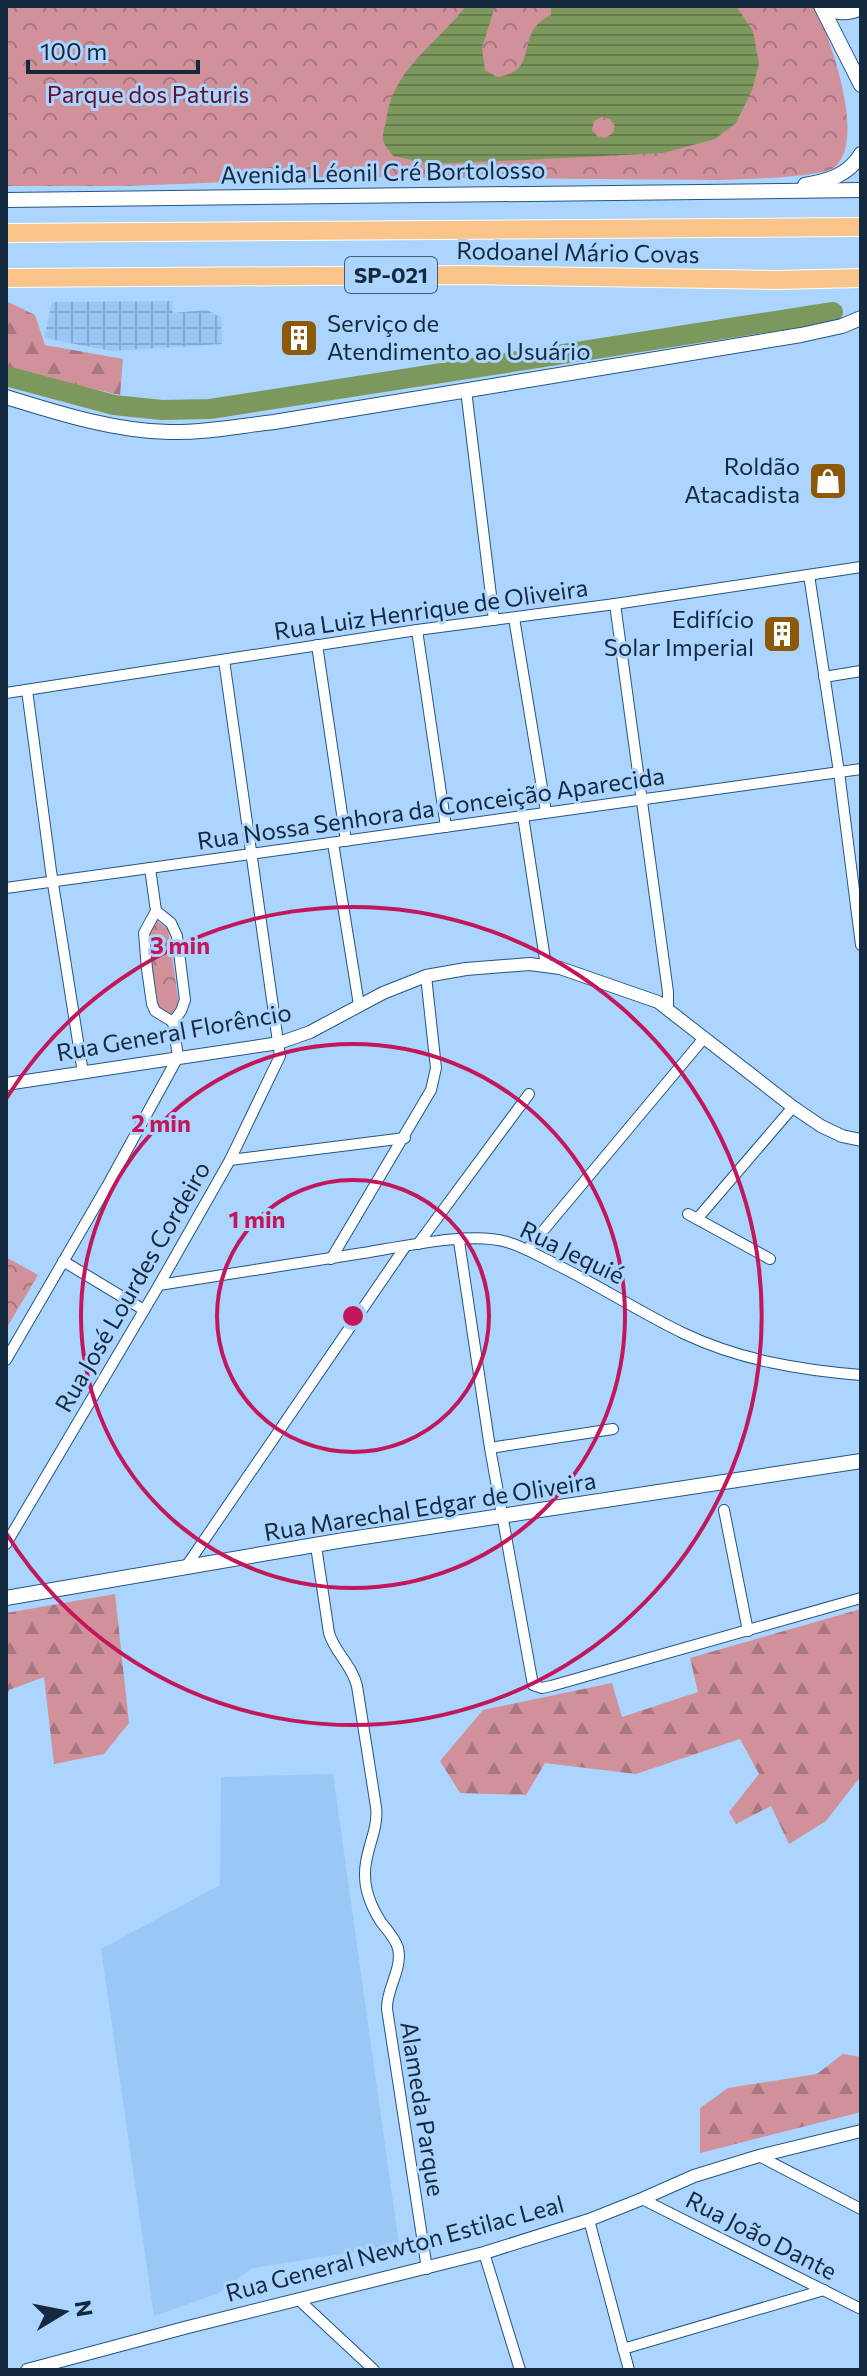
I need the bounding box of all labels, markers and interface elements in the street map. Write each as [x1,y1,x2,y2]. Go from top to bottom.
scale bar [28,24,198,74]
text: 100 m [40,36,107,65]
park label: Parque dos Paturis [47,79,249,108]
street label: Avenida Léonil Cré Bortolosso [220,154,546,189]
street label: Rodoanel Mário Covas [456,235,700,268]
road number: SP-021 [345,257,437,293]
place label: Serviço de Atendimento ao Usuário [327,308,591,365]
building icon: Serviço de Atendimento ao Usuário [278,317,320,359]
place label: Roldão Atacadista [684,451,800,508]
shop icon: Roldão Atacadista [807,460,849,502]
street label: Rua Luiz Henrique de Oliveira [272,572,590,645]
place label: Edifício Solar Imperial [604,604,754,661]
building icon: Edifício Solar Imperial [761,613,803,655]
street label: Rua Nossa Senhora da Conceição Aparecida [195,760,666,855]
text: 3 min [150,930,210,959]
street label: Rua General Florêncio [54,997,293,1066]
text: 2 min [131,1108,191,1137]
street label: Rua José Lourdes Cordeiro [48,1156,215,1417]
text: 1 min [229,1204,285,1233]
street label: Rua Jequié [516,1214,630,1289]
centre of rings [339,1302,367,1330]
street label: Rua Marechal Edgar de Oliveira [262,1465,598,1546]
street label: Alameda Parque [395,2019,452,2198]
street label: Rua João Dante [681,2184,842,2285]
street label: Rua General Newton Estilac Leal [222,2188,567,2307]
north arrow [24,2272,104,2352]
text: N [69,2298,99,2319]

